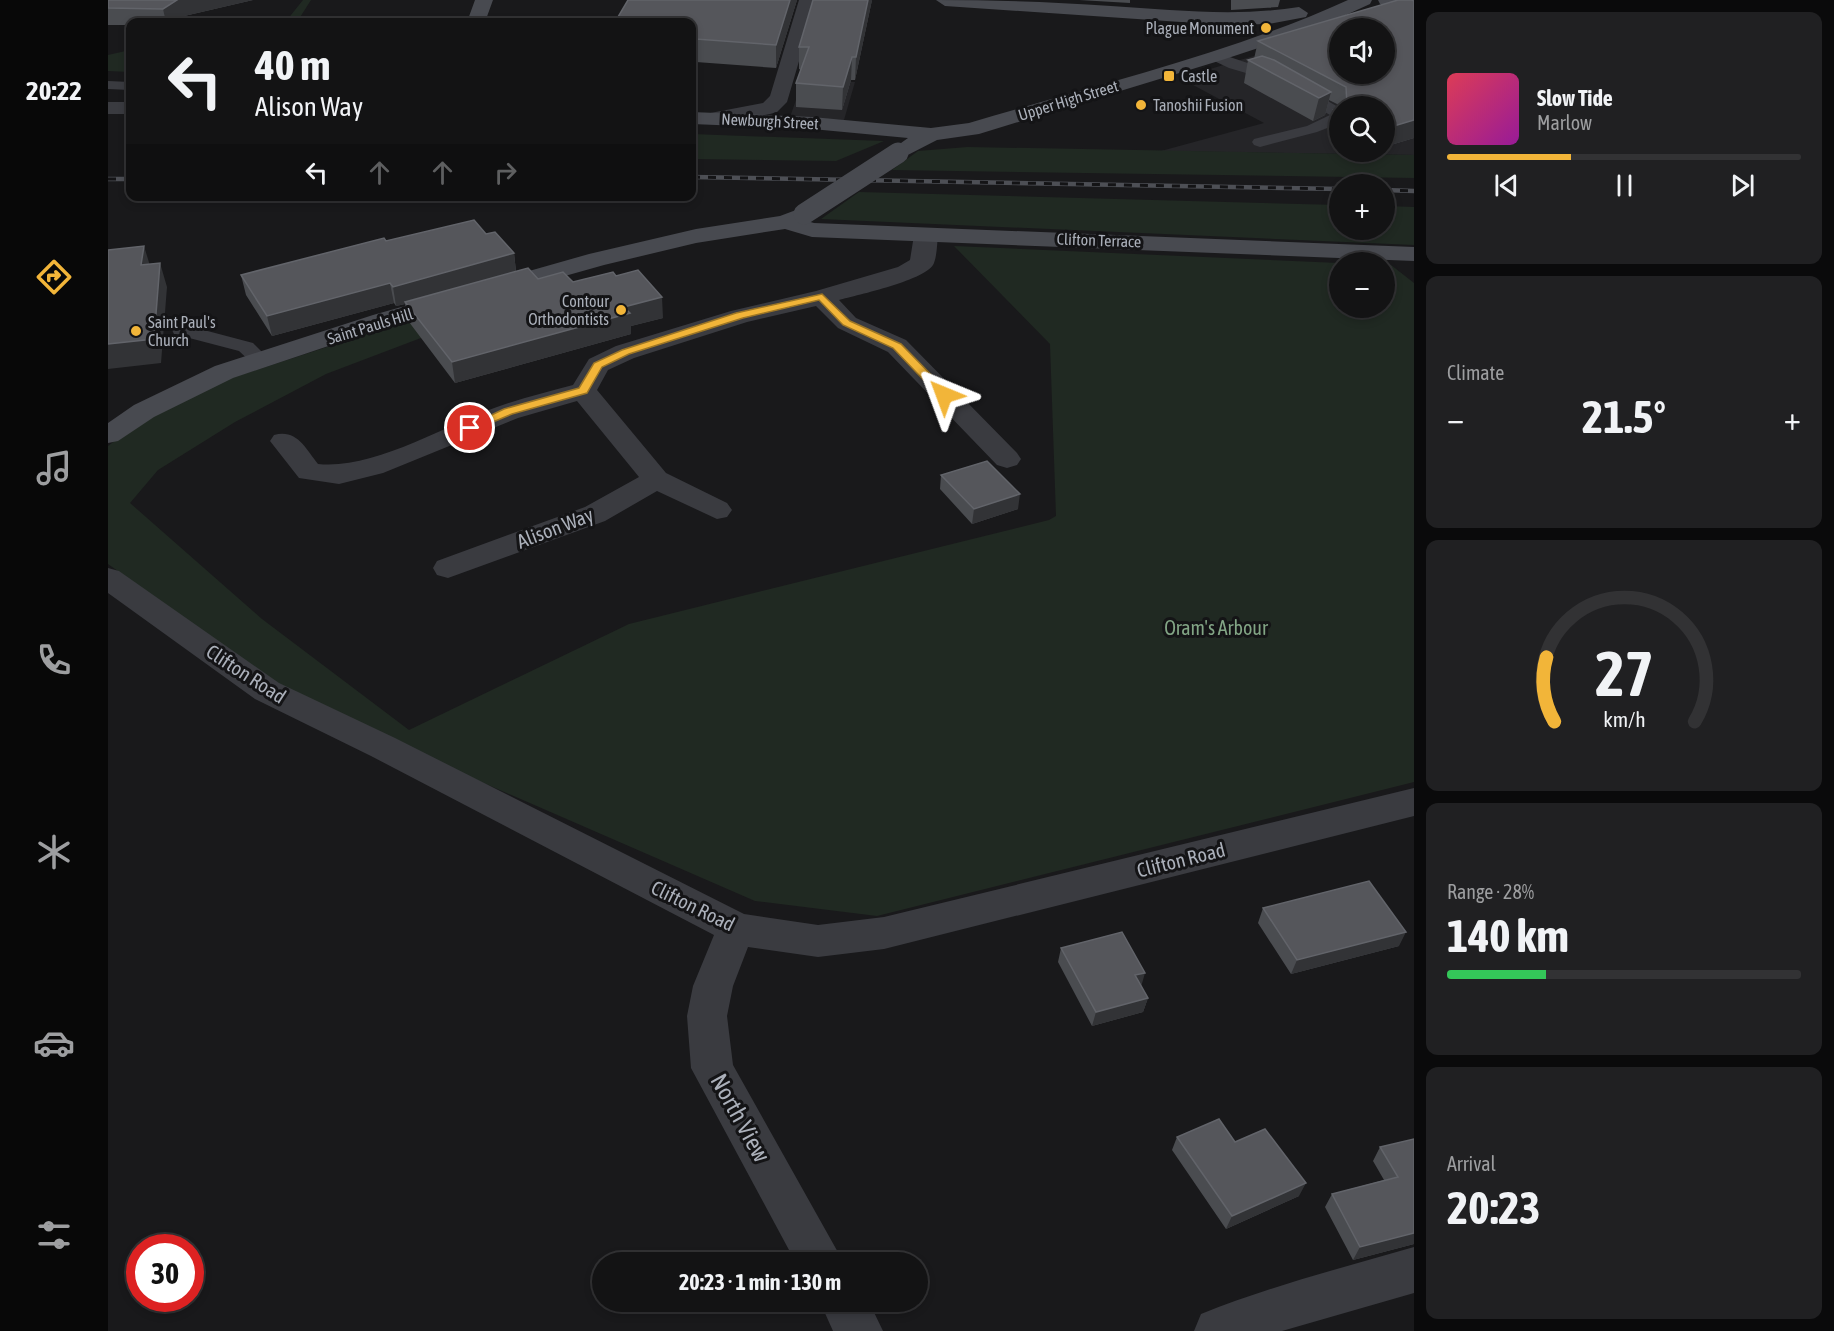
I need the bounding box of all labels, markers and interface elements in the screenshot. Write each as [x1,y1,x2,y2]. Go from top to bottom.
map controls [1329,18,1395,318]
button: sound [1329,18,1395,84]
place label: Plague Monument [1146,19,1254,38]
marker: Plague Monument [1259,21,1273,35]
text: 40 m [255,41,330,89]
icon: left [156,42,234,120]
place label: Castle [1181,67,1217,85]
marker: Castle [1162,69,1176,83]
text: 20:22 [26,75,82,106]
street label: Upper High Street [1016,76,1121,125]
text: Slow Tide [1537,85,1613,111]
text: Alison Way [255,91,363,122]
place label: Tanoshii Fusion [1153,96,1243,114]
button: search [1329,96,1395,162]
marker: Tanoshii Fusion [1134,98,1148,112]
street label: Newburgh Street [721,109,820,134]
text: Marlow [1537,111,1592,134]
icon: left [300,156,333,189]
icon: ahead [363,156,396,189]
icon: ahead [426,156,459,189]
icon: right [489,156,522,189]
icon: previous [1490,169,1523,202]
icon: pause [1608,169,1641,202]
icon: next [1726,169,1759,202]
button: + [1329,174,1395,240]
street label: Clifton Terrace [1056,230,1142,250]
button: − [1329,252,1395,318]
icon: directions [33,256,75,298]
place label: Contour Orthodontists [528,292,609,328]
marker: Contour Orthodontists [614,303,628,317]
street label: Saint Pauls Hill [325,304,416,348]
place label: Saint Paul's Church [148,313,216,349]
marker: Saint Paul's Church [129,324,143,338]
text: Climate [1447,361,1504,384]
position arrow [912,363,976,427]
text: 21.5° [1582,391,1666,443]
text: − [1447,399,1464,437]
text: + [1784,399,1801,437]
pin [444,402,495,453]
icon: arrive [453,411,486,444]
icon: music [33,447,75,489]
street label: Alison Way [513,502,596,553]
park label: Oram's Arbour [1164,616,1269,639]
icon: phone [33,639,75,681]
street label: Clifton Road [202,639,290,708]
text: 27 [1595,639,1653,710]
text: km/h [1603,708,1645,733]
icon: climate [33,831,75,873]
street label: Clifton Road [1134,837,1227,882]
street label: Clifton Road [648,875,739,936]
text: Range · 28% [1447,880,1534,903]
text: 140 km [1447,910,1569,962]
icon: car [33,1022,75,1064]
street label: North View [705,1069,776,1166]
text: Arrival [1447,1152,1496,1175]
text: 20:23 [1447,1182,1541,1234]
icon: filters [33,1214,75,1256]
speed limit sign: 30 [126,1234,204,1312]
text: 20:23 · 1 min · 130 m [679,1269,841,1295]

